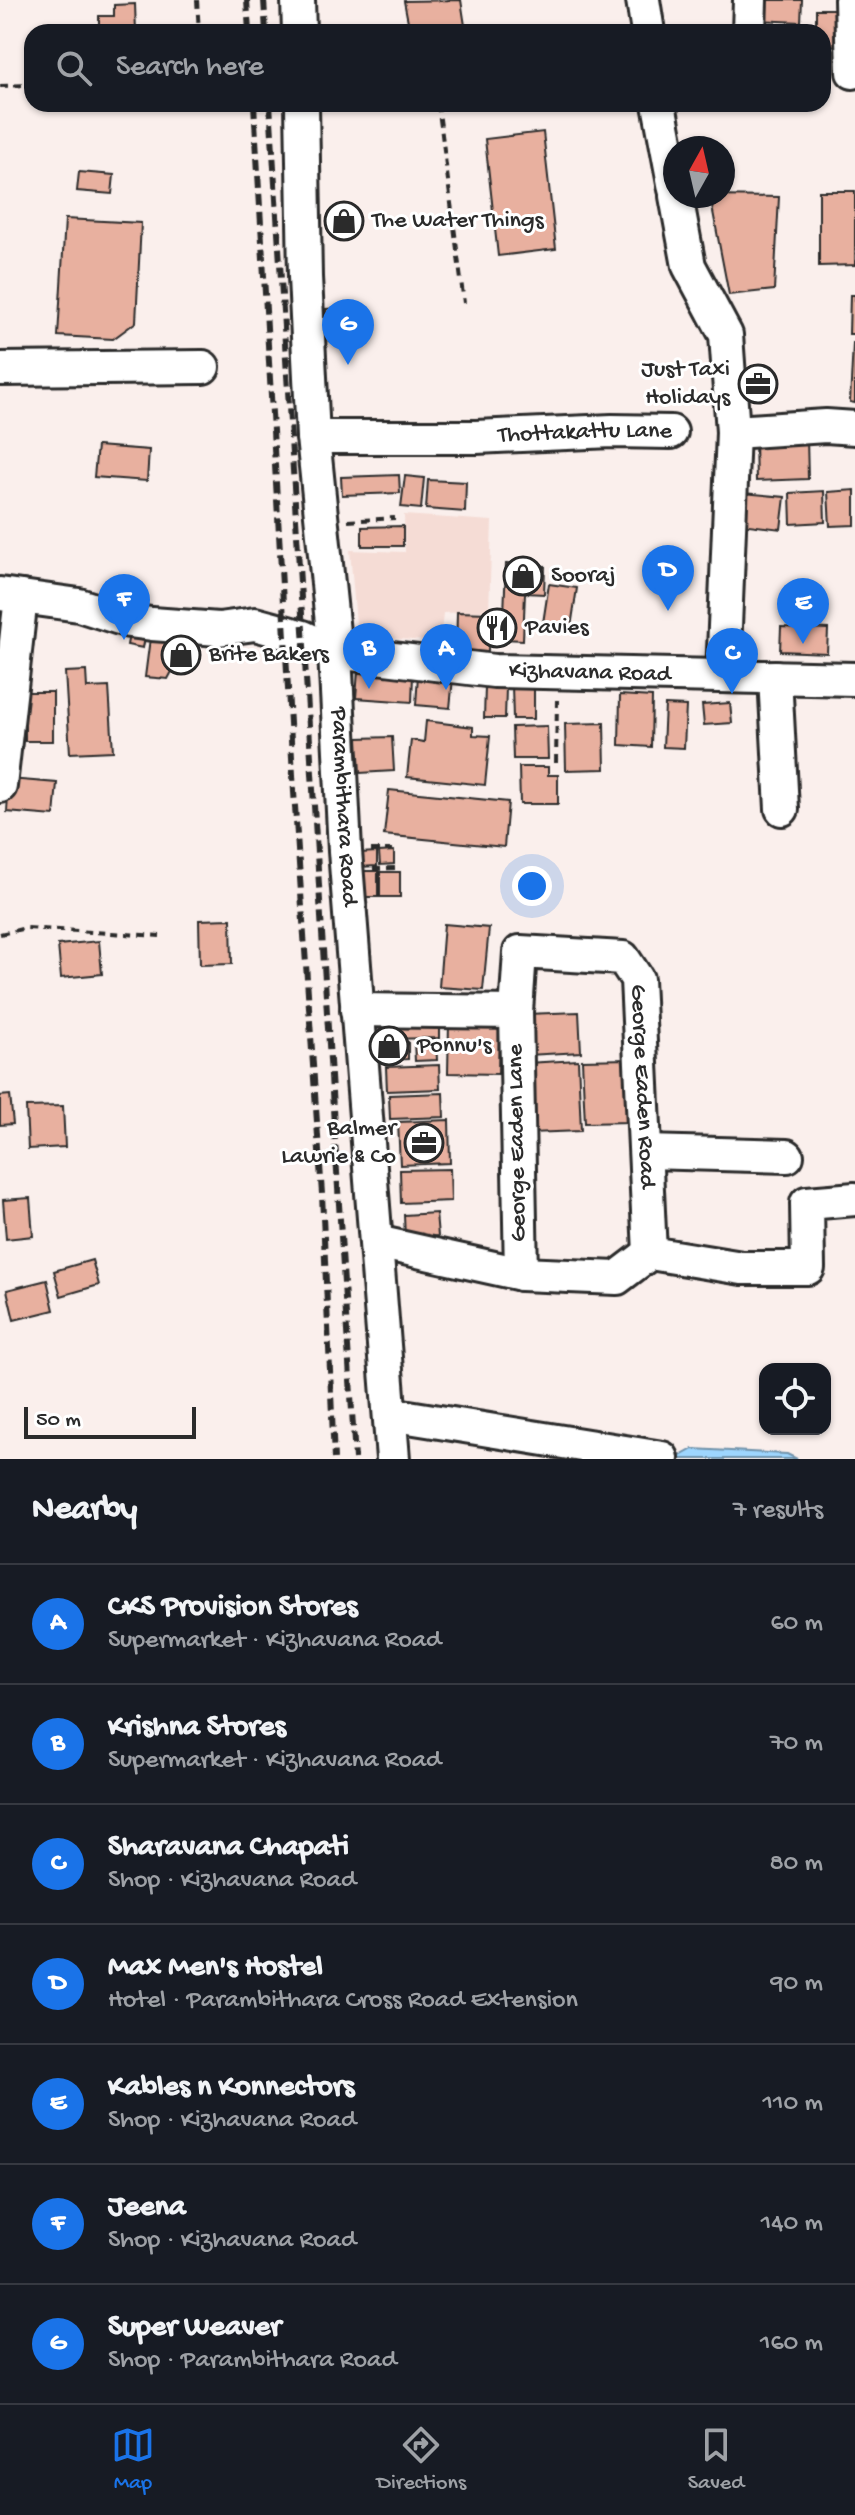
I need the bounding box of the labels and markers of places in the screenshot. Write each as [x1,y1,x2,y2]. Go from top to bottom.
shop icon: The Water Things [323,200,365,242]
place label: The Water Things [370,207,545,236]
pin: G [322,299,374,365]
place label: Just Taxi Holidays [641,356,731,413]
office icon: Just Taxi Holidays [737,363,779,405]
pin: D [642,545,694,611]
shop icon: Sooraj [502,555,544,597]
place label: Sooraj [551,562,616,591]
pin: F [98,574,150,640]
pin: E [777,578,829,644]
restaurant icon: Pavies [476,607,518,649]
place label: Pavies [524,614,590,643]
pin: B [343,623,395,689]
pin: A [420,624,472,690]
pin: C [706,628,758,694]
shop icon: Brite Bakers [160,634,202,676]
place label: Brite Bakers [208,641,330,670]
shop icon: Ponnu's [368,1025,410,1067]
place label: Ponnu's [416,1032,493,1061]
place label: Balmer Lawrie & Co [281,1115,398,1172]
office icon: Balmer Lawrie & Co [403,1122,445,1164]

